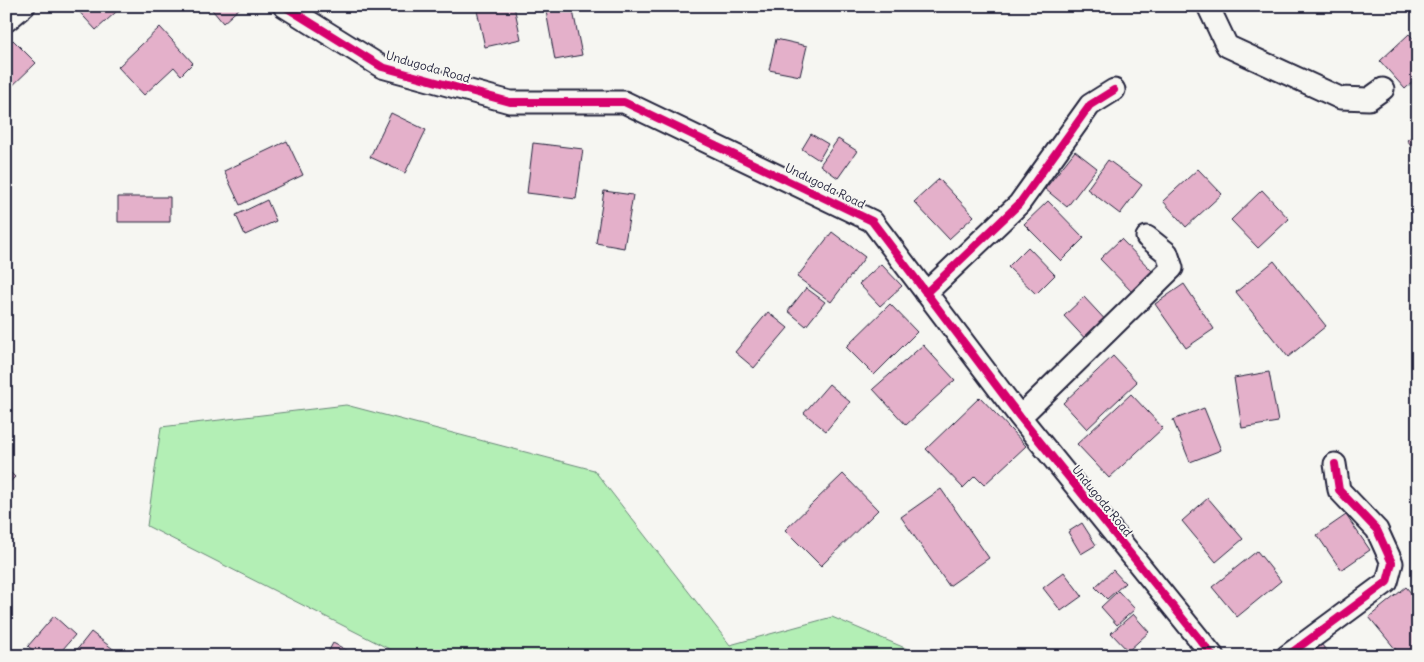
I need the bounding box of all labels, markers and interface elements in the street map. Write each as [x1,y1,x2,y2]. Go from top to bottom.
street label: Undugoda Road [384,47,472,86]
street label: Undugoda Road [783,160,868,211]
street label: Undugoda Road [1069,462,1136,539]

